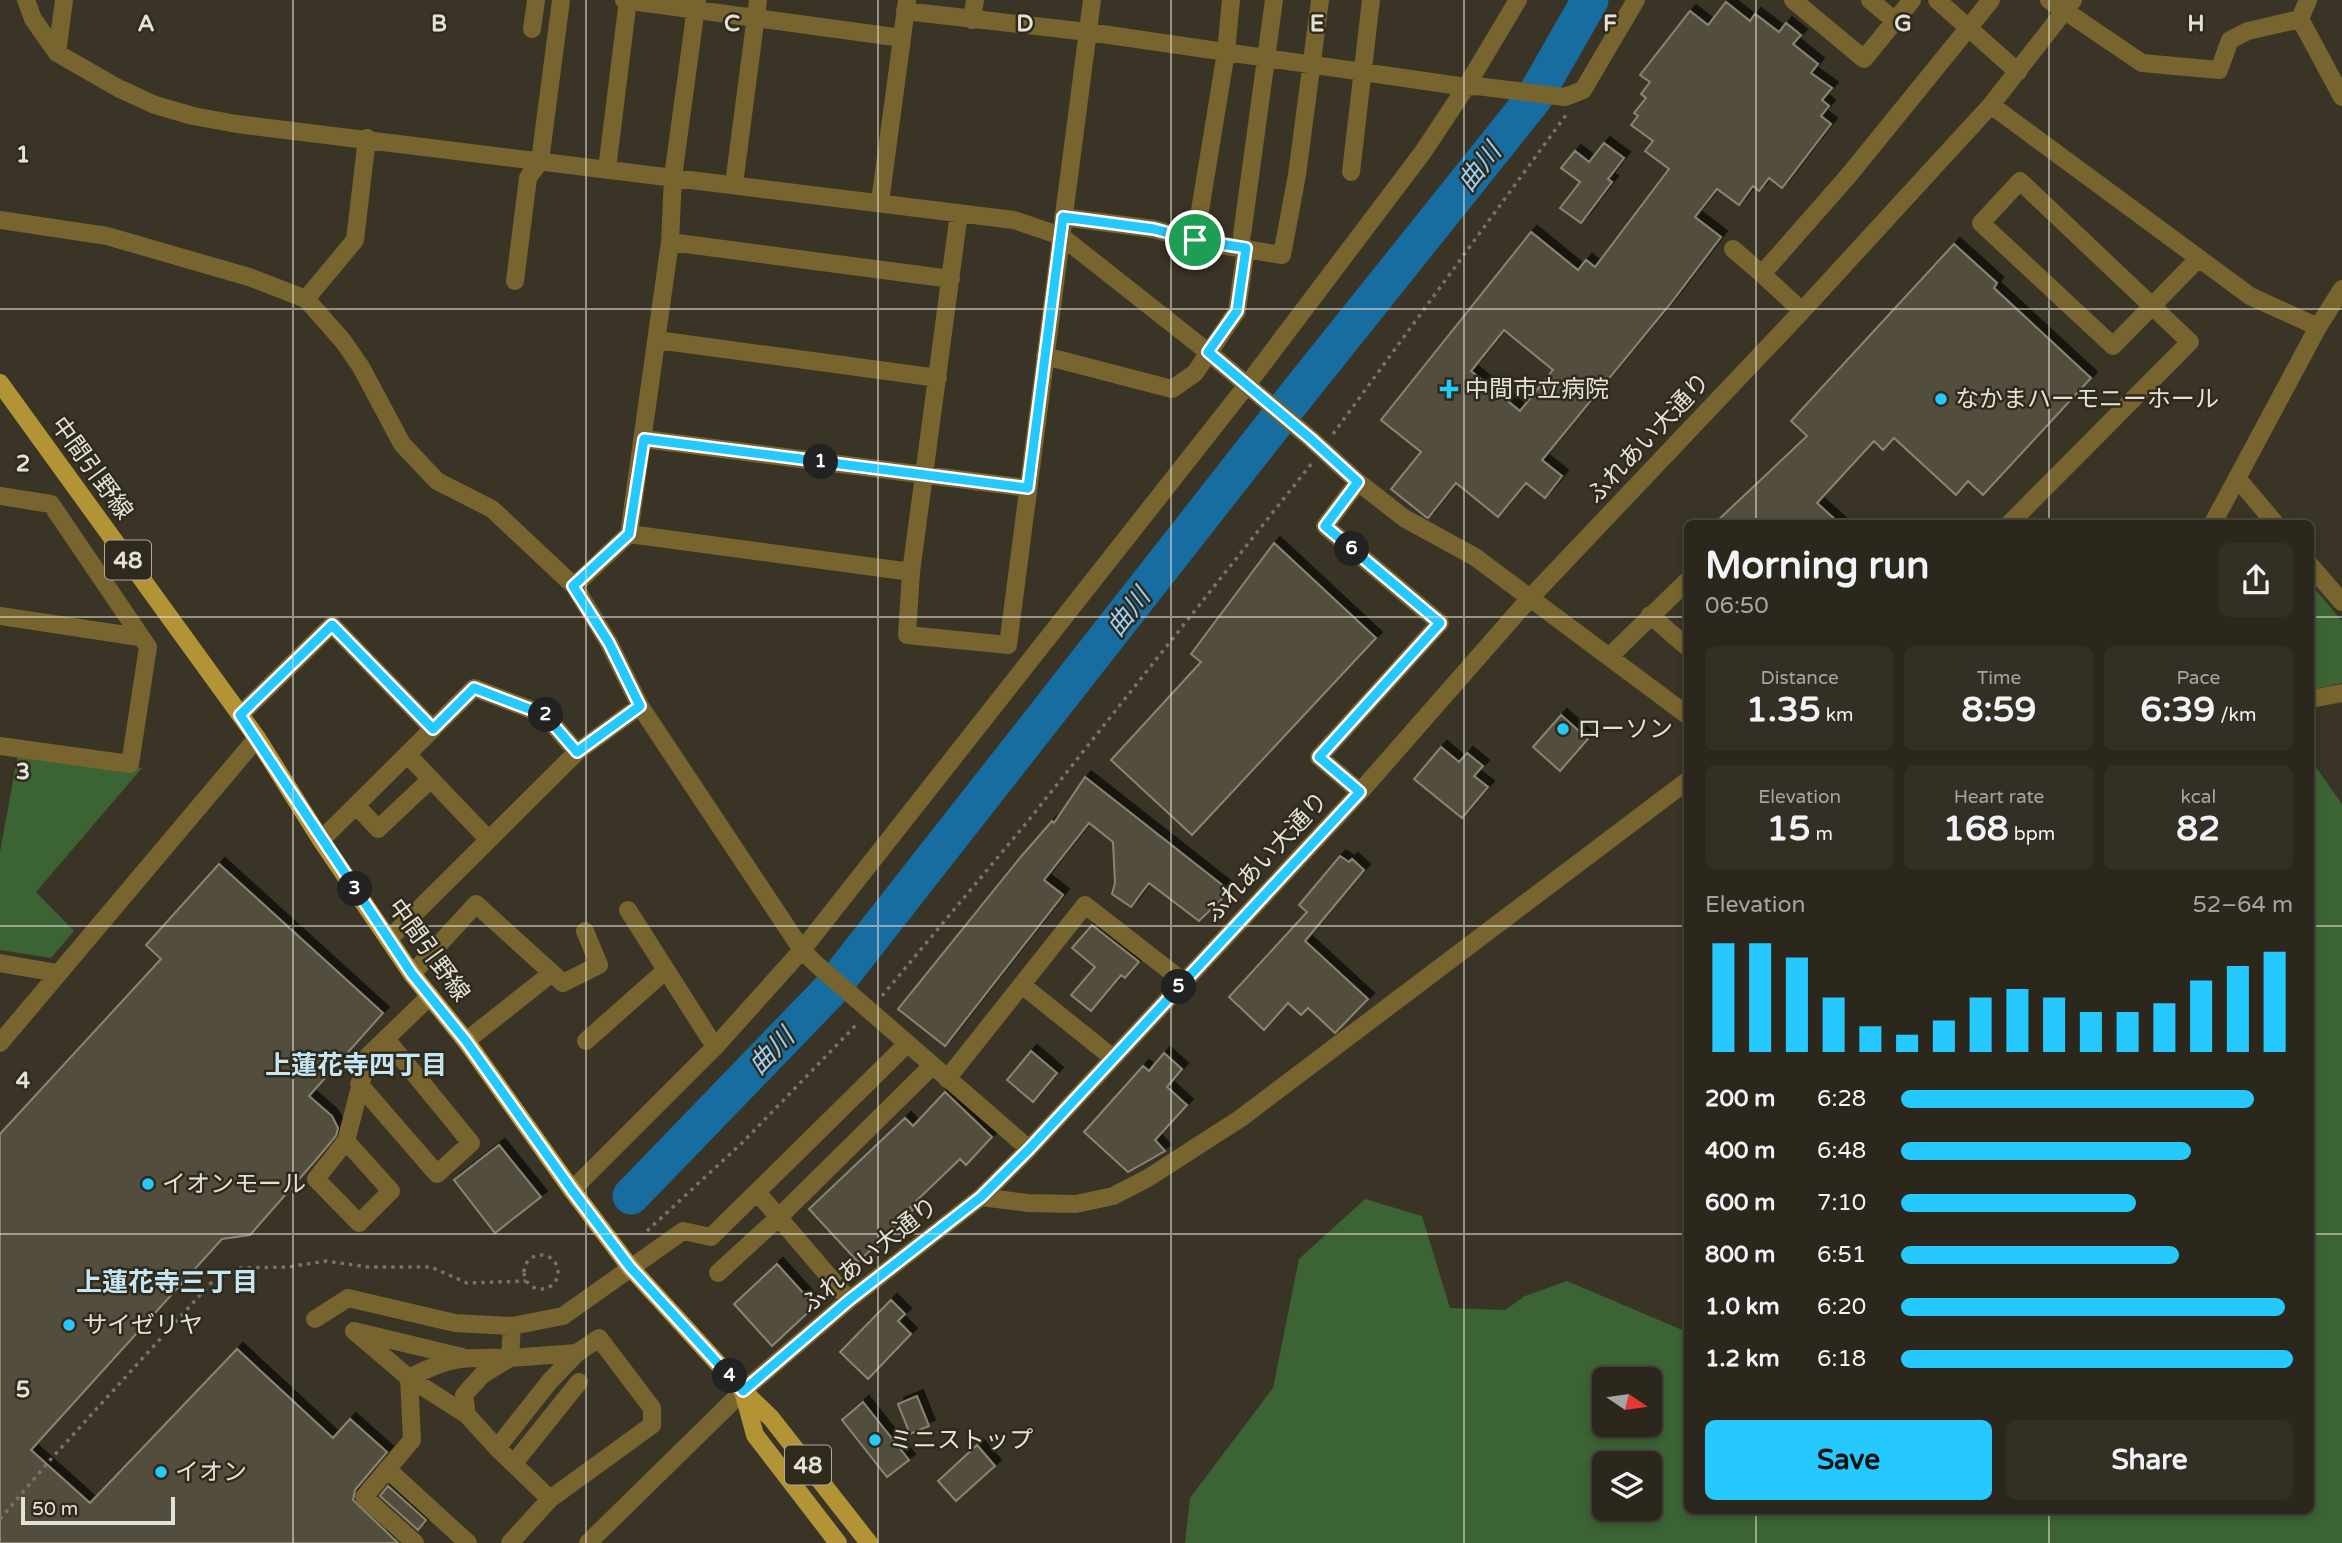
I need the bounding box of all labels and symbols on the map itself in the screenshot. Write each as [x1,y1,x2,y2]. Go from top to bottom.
text: A [137,10,155,38]
text: B [431,10,447,38]
text: C [724,10,740,38]
text: D [1016,10,1034,38]
text: E [1310,10,1324,38]
text: F [1603,10,1617,38]
text: G [1894,10,1912,38]
text: H [2187,10,2205,38]
water label: 曲川 [1451,135,1509,197]
text: 1 [16,141,30,169]
pin [1165,210,1225,270]
street label: ふれあい大通り [1580,367,1716,510]
place label: 中間市立病院 [1465,375,1609,404]
marker: 中間市立病院 [1439,379,1459,399]
place label: なかまハーモニーホール [1955,385,2219,414]
marker: なかまハーモニーホール [1933,391,1949,407]
street label: 中間引野線 [45,411,139,525]
pin: 1 [804,444,838,480]
text: 2 [16,450,30,478]
pin: 6 [1334,532,1370,566]
road number: 48 [105,540,151,580]
water label: 曲川 [1100,580,1158,642]
pin: 2 [528,698,564,732]
place label: ローソン [1577,715,1673,744]
marker: ローソン [1555,721,1571,737]
text: 3 [16,758,30,786]
street label: ふれあい大通り [1198,786,1334,929]
pin: 3 [338,872,372,906]
street label: 中間引野線 [382,893,476,1007]
pin: 5 [1162,970,1196,1004]
water label: 曲川 [742,1020,803,1081]
district label: 上蓮花寺四丁目 [265,1050,447,1081]
text: 4 [16,1067,31,1095]
place label: イオンモール [162,1170,306,1199]
marker: イオンモール [140,1176,156,1192]
street label: ふれあい大通り [795,1191,944,1320]
district label: 上蓮花寺三丁目 [76,1267,258,1298]
place label: サイゼリヤ [83,1311,203,1340]
marker: サイゼリヤ [61,1317,77,1333]
pin: 4 [712,1358,748,1394]
north arrow [1592,1367,1662,1437]
text: 5 [16,1376,30,1404]
place label: ミニストップ [889,1426,1033,1455]
marker: ミニストップ [867,1432,883,1448]
road number: 48 [785,1446,831,1484]
place label: イオン [175,1458,247,1487]
marker: イオン [153,1464,169,1480]
scale bar [21,1494,175,1526]

